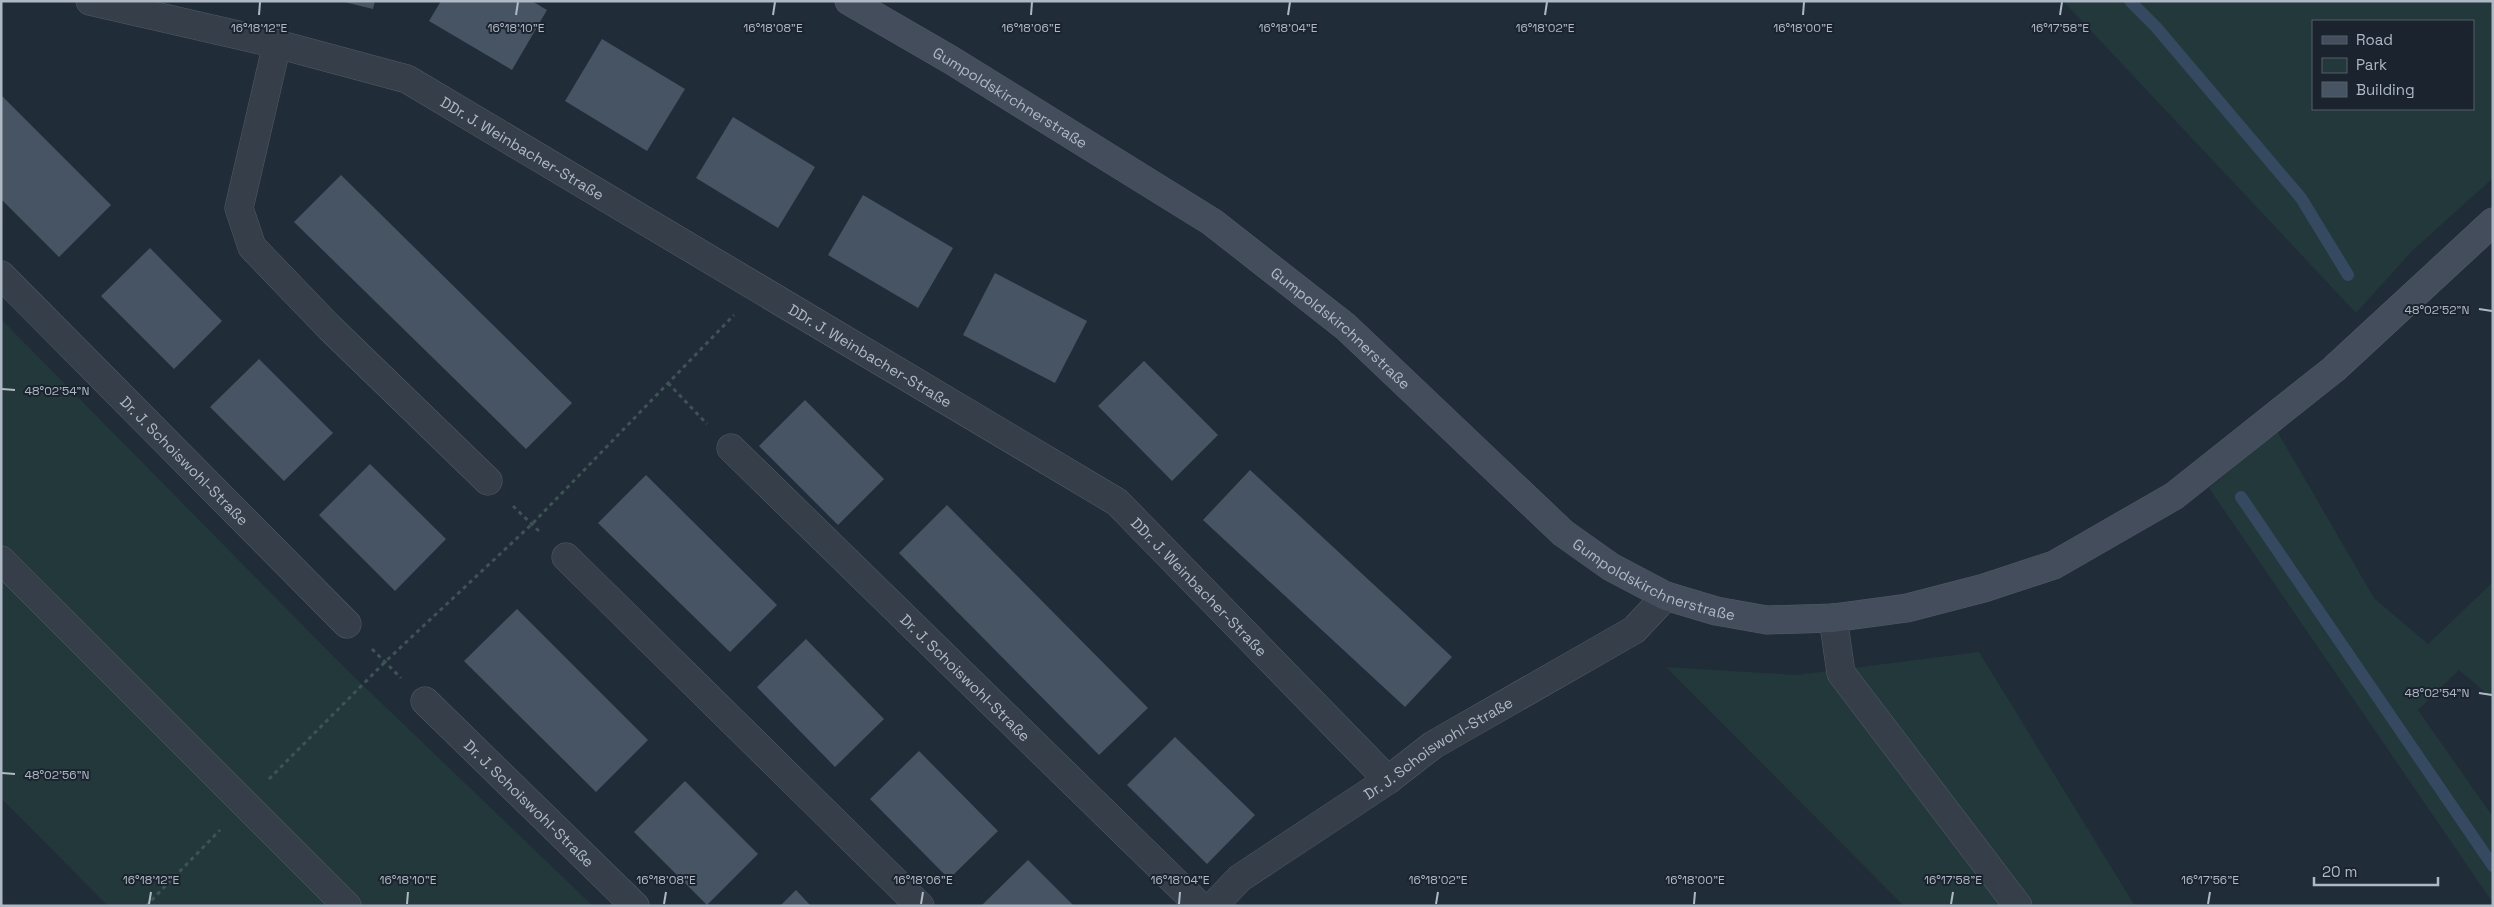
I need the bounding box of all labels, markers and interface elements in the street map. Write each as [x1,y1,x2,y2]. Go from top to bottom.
text: 16°18'12"E [231,20,288,36]
text: 16°18'10"E [487,20,545,36]
text: 16°18'08"E [743,20,803,36]
text: 16°18'06"E [1001,20,1061,36]
text: 16°18'04"E [1258,20,1318,36]
text: 16°18'02"E [1515,20,1575,36]
text: 16°18'00"E [1773,20,1833,36]
text: 16°17'58"E [2031,20,2089,36]
legend [2312,20,2474,110]
text: Road [2356,30,2393,49]
street label: Gumpoldskirchnerstraße [930,42,1091,152]
text: Park [2356,55,2387,74]
text: Building [2356,80,2415,99]
street label: DDr. J. Weinbacher-Straße [437,92,608,204]
street label: Gumpoldskirchnerstraße [1267,263,1415,393]
street label: DDr. J. Weinbacher-Straße [785,299,956,411]
text: 48°02'52"N [2405,302,2469,318]
text: 48°02'54"N [25,383,89,399]
street label: Dr. J. Schoiswohl-Straße [117,392,253,529]
street label: DDr. J. Weinbacher-Straße [1127,513,1272,660]
street label: Gumpoldskirchnerstraße [1569,534,1737,624]
street label: Dr. J. Schoiswohl-Straße [897,609,1035,745]
text: 48°02'54"N [2405,685,2469,701]
street label: Dr. J. Schoiswohl-Straße [1360,692,1516,803]
street label: Dr. J. Schoiswohl-Straße [460,735,599,871]
text: 48°02'56"N [24,767,90,783]
scale bar [2314,854,2438,886]
text: 20 m [2322,862,2357,881]
text: 16°18'12"E [123,872,180,888]
text: 16°18'10"E [379,872,437,888]
text: 16°18'08"E [636,872,696,888]
text: 16°18'06"E [893,872,953,888]
text: 16°18'04"E [1150,872,1210,888]
text: 16°18'02"E [1408,872,1468,888]
text: 16°18'00"E [1665,872,1725,888]
text: 16°17'58"E [1924,872,1982,888]
text: 16°17'56"E [2181,872,2239,888]

